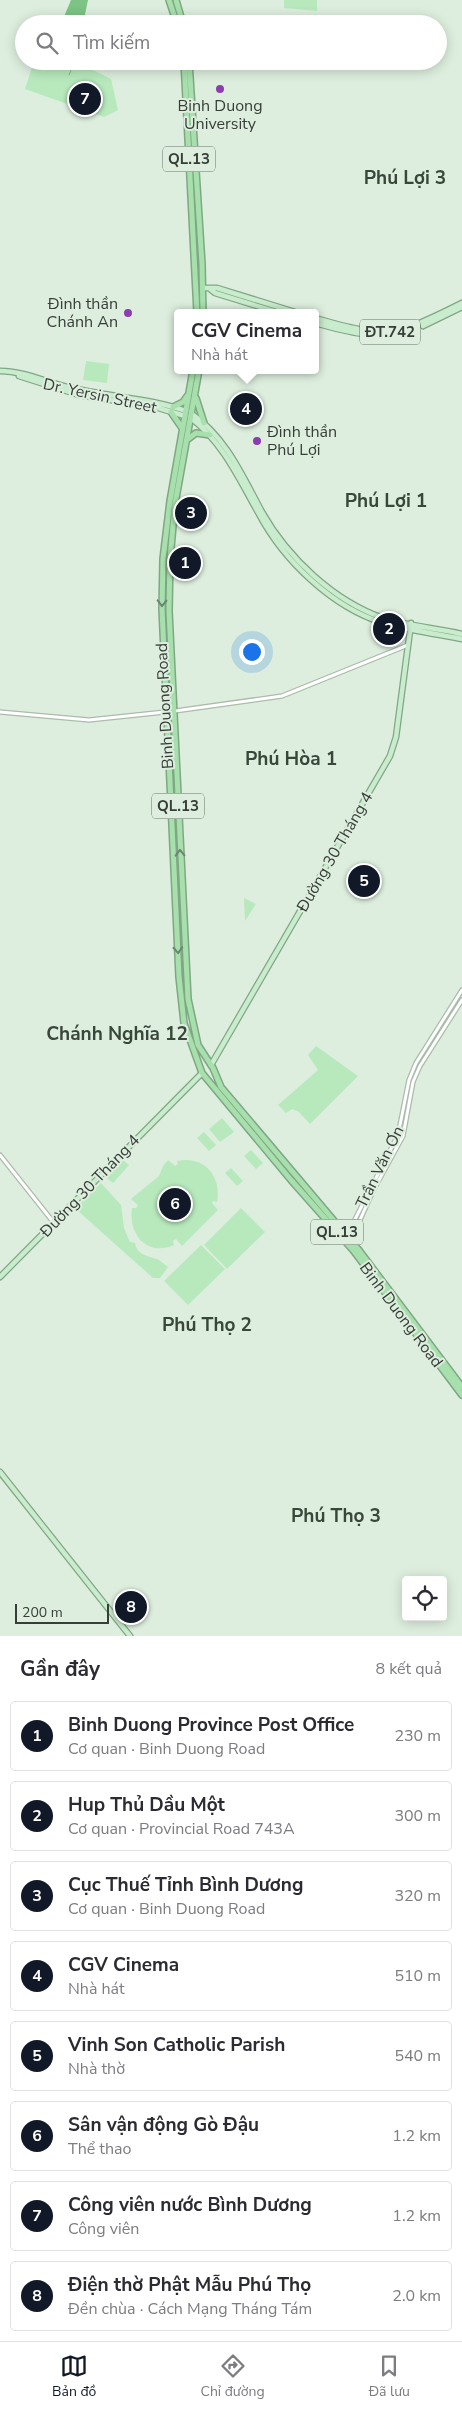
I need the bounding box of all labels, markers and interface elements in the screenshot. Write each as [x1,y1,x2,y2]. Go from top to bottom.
search box [15,15,447,70]
icon: search [33,29,61,57]
text: Tìm kiếm [73,30,150,56]
pin: 7 [69,80,101,118]
marker: Binh Duong University [214,83,226,95]
place label: Binh Duong University [177,95,263,135]
road number: QL.13 [163,146,215,172]
district label: Phú Lợi 3 [364,165,446,191]
place label: Đình thần Chánh An [47,293,118,333]
marker: Đình thần Chánh An [122,307,134,319]
popup [174,309,319,374]
text: CGV Cinema [191,318,302,344]
road number: ĐT.742 [360,320,420,344]
text: Nhà hát [191,344,248,366]
street label: Dr. Yersin Street [41,373,159,419]
pin: 4 [230,390,262,428]
place label: Đình thần Phú Lợi [266,421,337,461]
marker: Đình thần Phú Lợi [251,435,263,447]
district label: Phú Lợi 1 [345,488,427,514]
pin: 3 [175,494,207,532]
pin: 1 [169,544,201,582]
one-way arrow [157,600,167,607]
pin: 2 [373,610,405,648]
your location [239,639,265,665]
street label: Binh Duong Road [151,642,179,770]
district label: Phú Hòa 1 [245,746,337,772]
street label: Đường 30 Tháng 4 [291,788,378,917]
road number: QL.13 [152,794,204,818]
one-way arrow [175,848,185,856]
pin: 5 [348,862,380,900]
one-way arrow [172,947,183,955]
district label: Chánh Nghĩa 12 [46,1021,188,1047]
street label: Trần Văn Ơn [351,1122,409,1212]
street label: Đường 30 Tháng 4 [34,1130,145,1243]
pin: 6 [159,1185,191,1223]
road number: QL.13 [311,1220,363,1244]
street label: Binh Duong Road [354,1258,448,1372]
district label: Phú Thọ 2 [162,1312,252,1338]
district label: Phú Thọ 3 [291,1503,381,1529]
map controls [402,1576,447,1621]
button: locate [402,1576,447,1621]
pin: 8 [115,1588,147,1626]
scale bar [15,1601,109,1624]
text: 200 m [22,1603,63,1622]
text: Gần đây [20,1655,100,1683]
text: 8 kết quả [375,1658,442,1680]
text: Binh Duong Province Post Office [68,1712,354,1738]
text: 1 [32,1725,42,1747]
text: 230 m [394,1725,441,1747]
text: Cơ quan · Binh Duong Road [68,1738,265,1760]
text: Hup Thủ Dầu Một [68,1792,225,1818]
text: 2 [32,1805,42,1827]
text: 300 m [394,1805,441,1827]
text: Cơ quan · Provincial Road 743A [68,1818,295,1840]
text: Cục Thuế Tỉnh Bình Dương [68,1872,303,1898]
text: 3 [32,1885,42,1907]
text: 320 m [394,1885,441,1907]
text: Cơ quan · Binh Duong Road [68,1898,265,1920]
text: CGV Cinema [68,1952,179,1978]
text: 4 [32,1965,42,1987]
text: 510 m [394,1965,441,1987]
text: Nhà hát [68,1978,125,2000]
text: Vinh Son Catholic Parish [68,2032,285,2058]
text: 5 [32,2045,42,2067]
text: 540 m [394,2045,441,2067]
text: Nhà thờ [68,2058,125,2080]
text: Sân vận động Gò Đậu [68,2112,259,2138]
text: 6 [32,2125,42,2147]
text: 1.2 km [392,2125,441,2147]
text: Thể thao [68,2138,131,2160]
text: Công viên nước Bình Dương [68,2192,312,2218]
text: 7 [32,2205,42,2227]
text: 1.2 km [392,2205,441,2227]
text: Công viên [68,2218,139,2240]
text: Điện thờ Phật Mẫu Phú Thọ [68,2272,311,2298]
text: 8 [32,2285,42,2307]
text: 2.0 km [392,2285,441,2307]
text: Đền chùa · Cách Mạng Tháng Tám [68,2298,312,2320]
tab: Bản đồ [52,2352,96,2401]
tab: Chỉ đường [200,2352,265,2401]
tab: Đã lưu [369,2352,410,2401]

